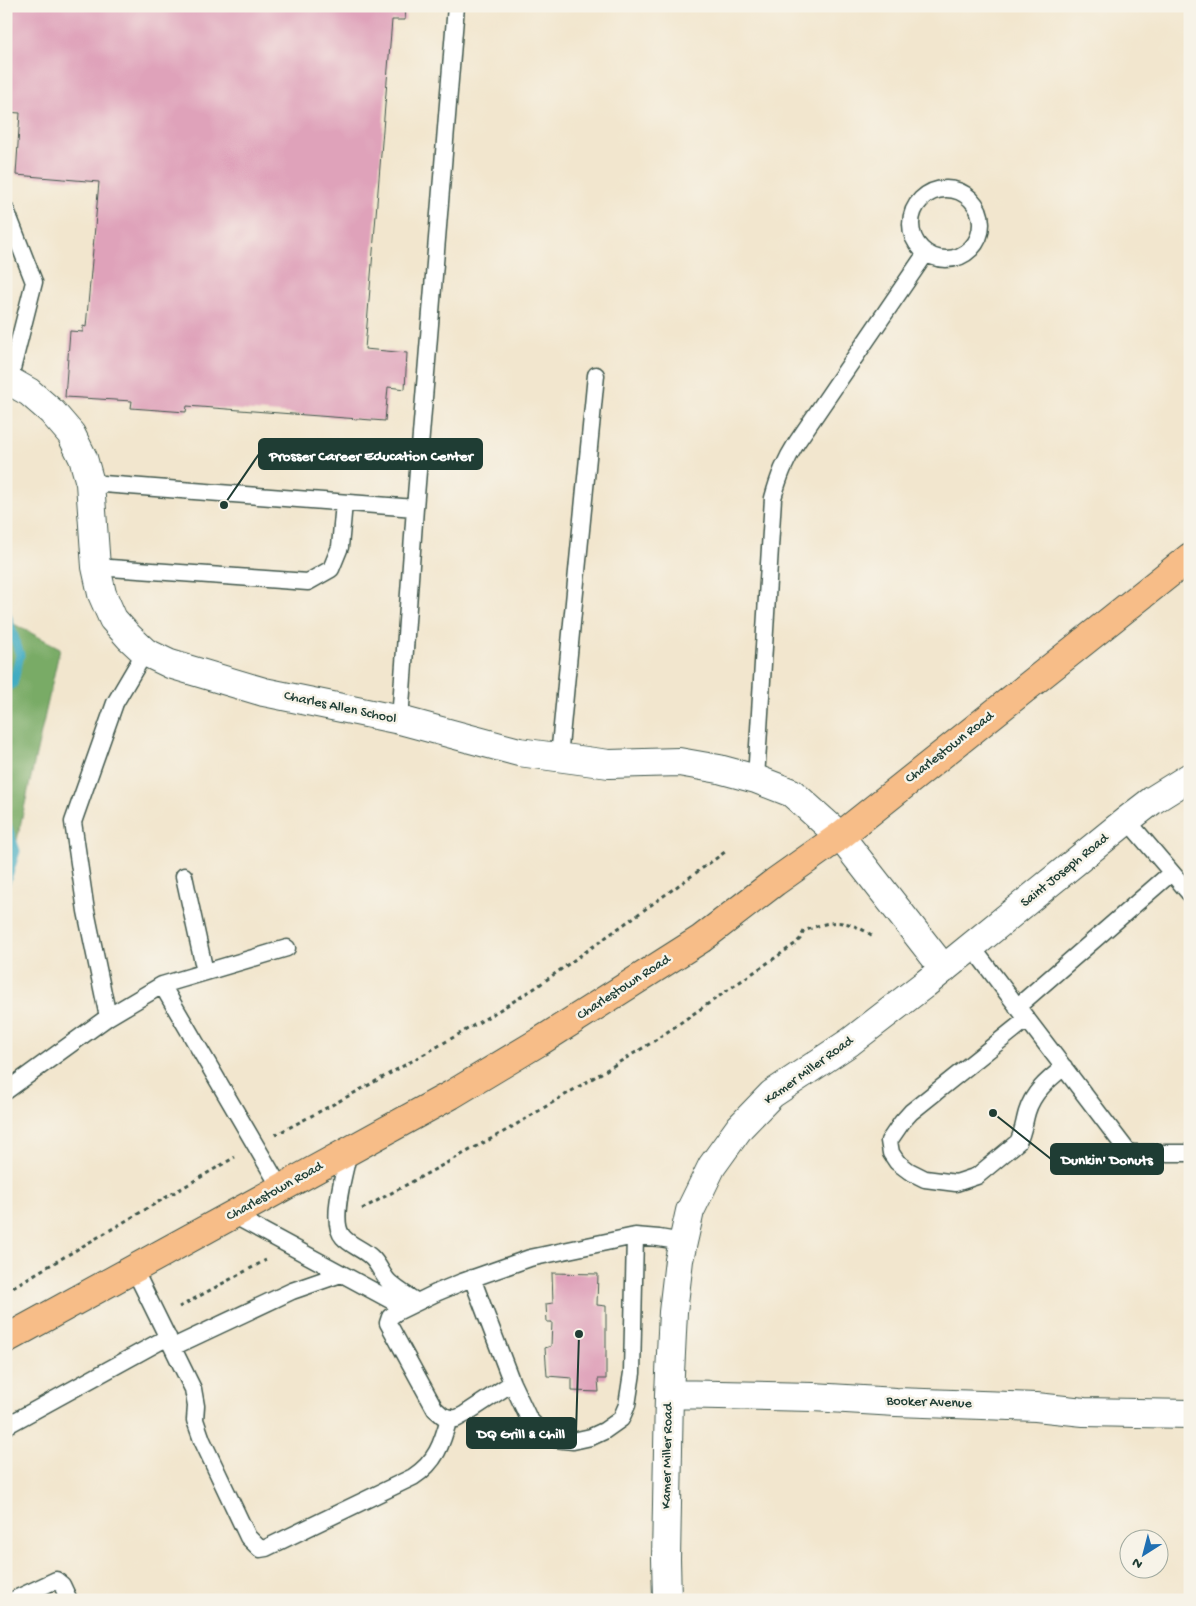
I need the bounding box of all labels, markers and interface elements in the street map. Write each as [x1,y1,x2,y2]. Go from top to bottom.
callout: Prosser Career Education Center [259,439,482,469]
text: Prosser Career Education Center [268,448,475,466]
street label: Charles Allen School [282,688,398,728]
street label: Charlestown Road [902,707,999,788]
street label: Saint Joseph Road [1018,829,1114,912]
street label: Charlestown Road [574,951,675,1024]
street label: Kamer Miller Road [761,1032,858,1109]
callout: Dunkin' Donuts [1051,1144,1163,1174]
text: Dunkin' Donuts [1059,1152,1154,1170]
street label: Charlestown Road [224,1158,328,1226]
street label: Booker Avenue [885,1393,973,1413]
street label: Kamer Miller Road [659,1401,677,1509]
callout: DQ Grill & Chill [467,1418,576,1448]
text: DQ Grill & Chill [475,1426,566,1444]
north arrow [1118,1528,1168,1578]
text: N [1129,1553,1147,1572]

